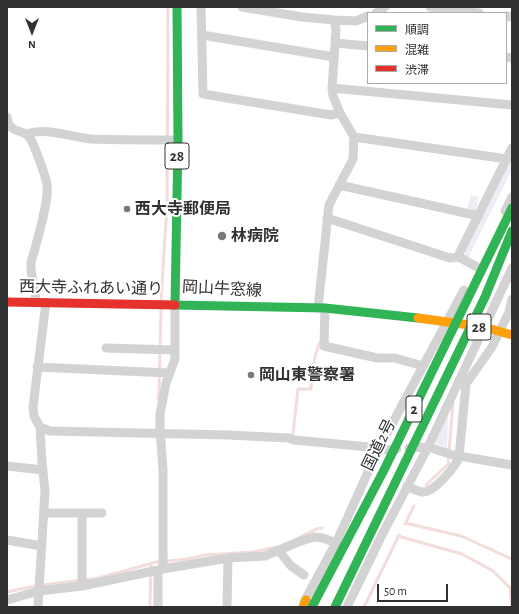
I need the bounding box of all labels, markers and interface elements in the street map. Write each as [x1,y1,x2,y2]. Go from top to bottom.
north arrow [12,12,52,52]
legend [367,12,507,84]
text: 順調 [405,24,429,36]
text: N [28,39,36,50]
text: 混雑 [405,44,429,56]
text: 渋滞 [405,64,429,76]
road number: 28 [165,143,189,169]
place label: 西大寺郵便局 [135,199,231,219]
marker: 西大寺郵便局 [122,204,132,214]
place label: 林病院 [231,226,279,246]
marker: 林病院 [216,230,228,242]
street label: 西大寺ふれあい通り [19,277,163,299]
street label: 岡山牛窓線 [182,277,262,301]
road number: 28 [467,314,491,340]
place label: 岡山東警察署 [259,365,355,385]
marker: 岡山東警察署 [246,370,256,380]
road number: 2 [406,396,422,422]
street label: 国道2号 [358,416,400,474]
scale bar [379,576,450,602]
text: 50 m [384,585,407,597]

